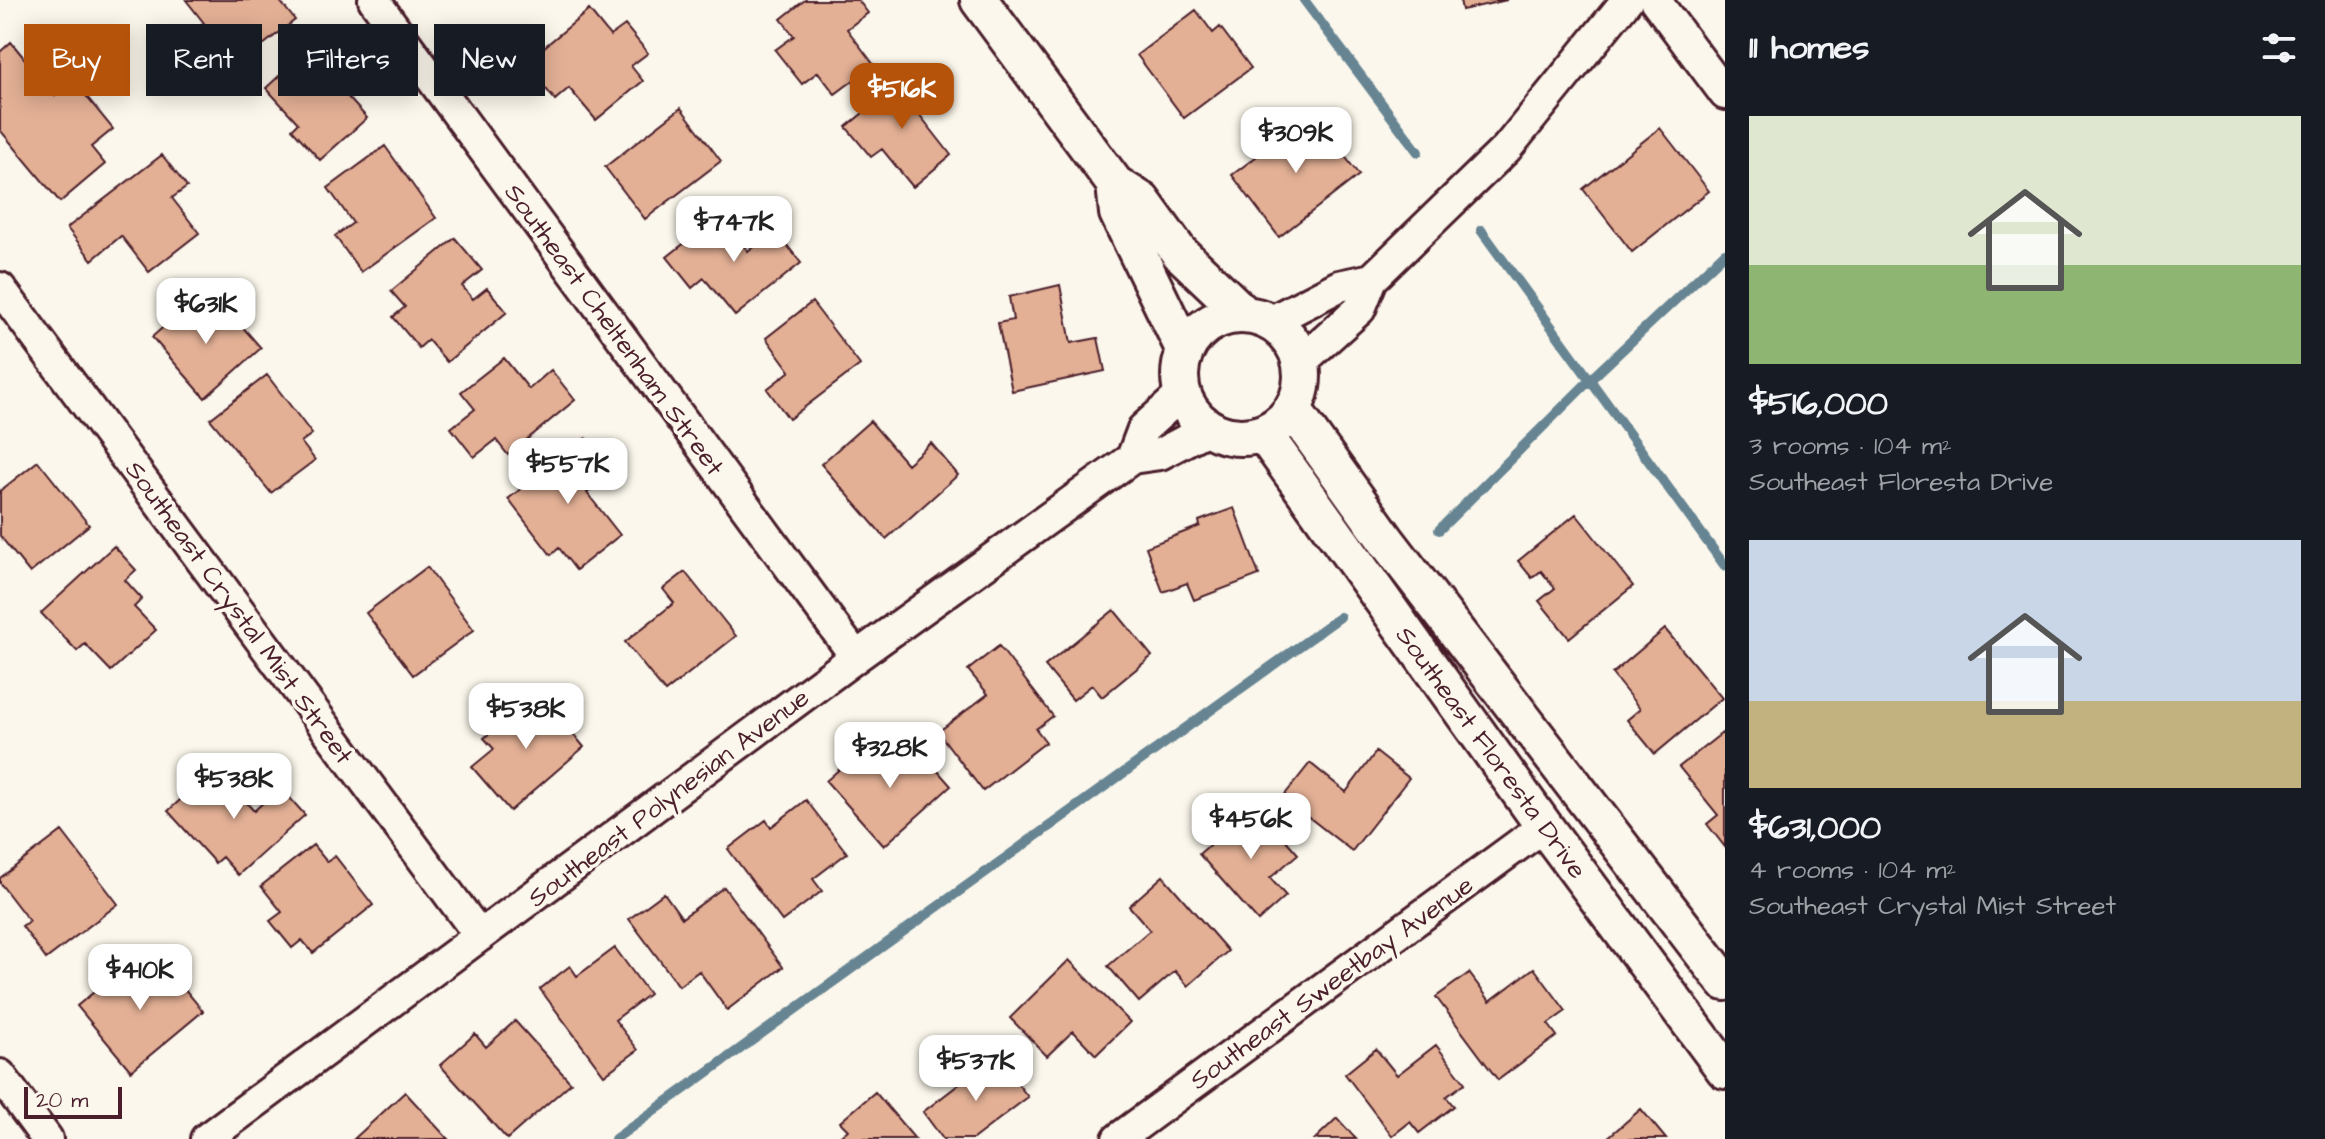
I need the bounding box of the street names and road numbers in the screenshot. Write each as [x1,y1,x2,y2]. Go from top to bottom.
street label: Southeast Cheltenham Street [496,176,733,483]
street label: Southeast Crystal Mist Street [115,454,362,773]
street label: Southeast Floresta Drive [1387,619,1595,886]
street label: Southeast Polynesian Avenue [520,680,818,917]
street label: Southeast Sweetbay Avenue [1182,868,1482,1100]

